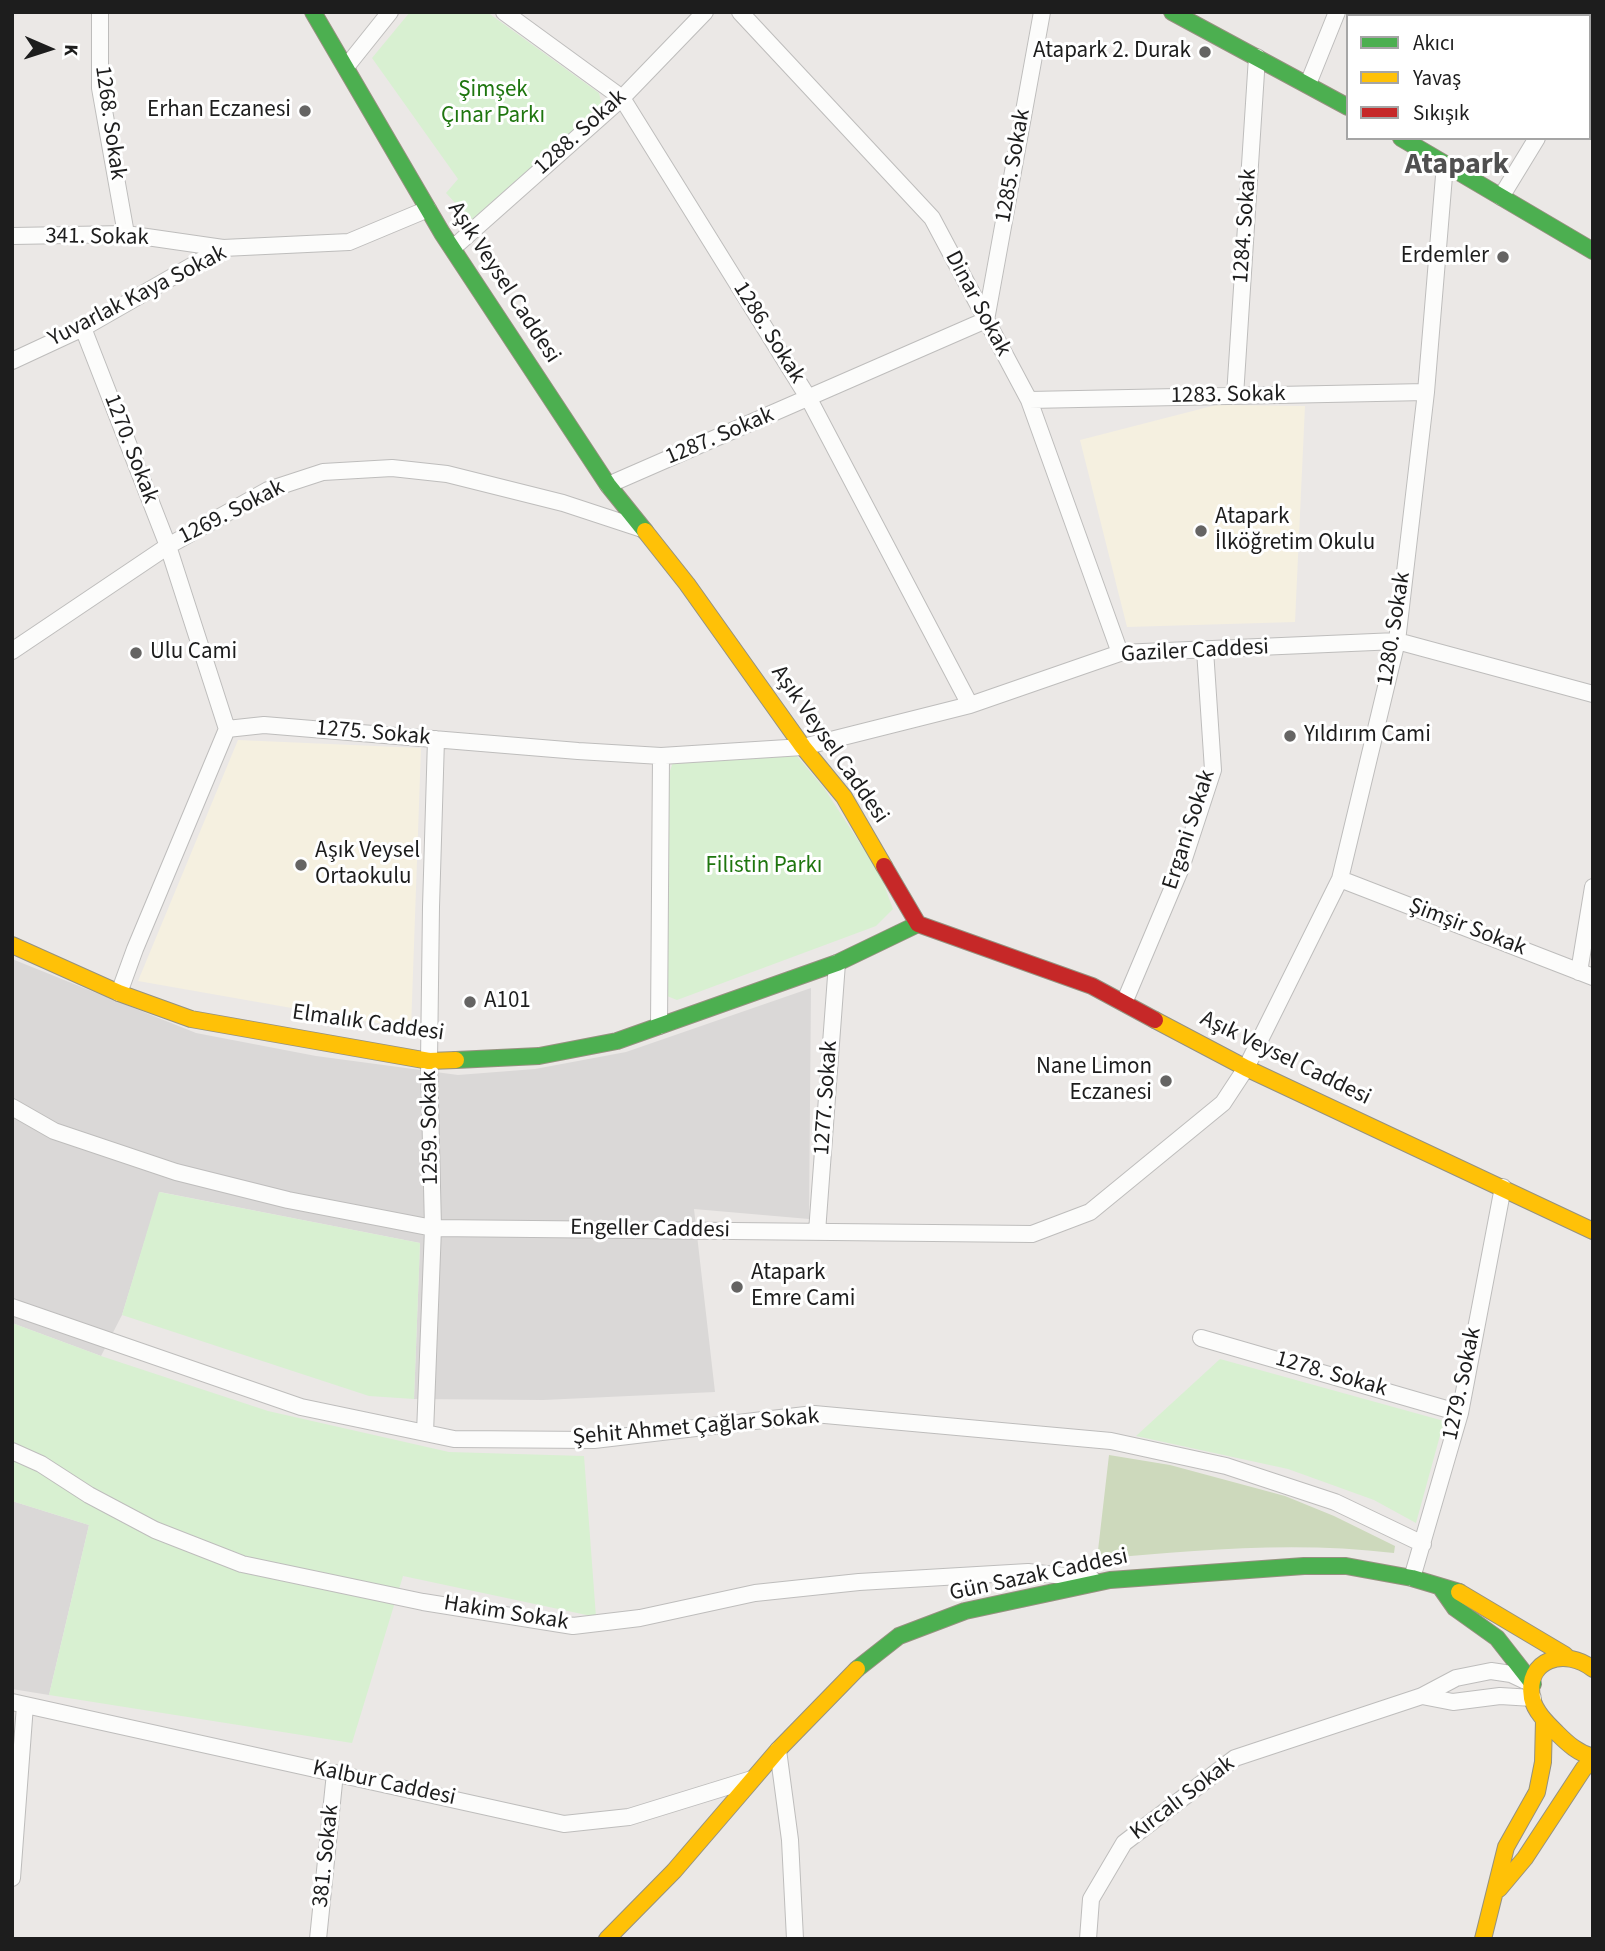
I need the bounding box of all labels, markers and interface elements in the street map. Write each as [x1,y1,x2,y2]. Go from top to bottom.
north arrow [14,14,84,84]
legend [1346,14,1591,140]
text: Akıcı [1413,28,1455,58]
place label: Atapark 2. Durak [1033,38,1191,66]
text: K [57,44,84,57]
marker: Atapark 2. Durak [1197,44,1213,60]
text: Yavaş [1413,63,1461,93]
street label: 1268. Sokak [87,64,131,182]
park label: Şimşek Çınar Parkı [441,77,545,131]
street label: 1288. Sokak [529,84,633,182]
place label: Erhan Eczanesi [147,97,291,125]
text: Sıkışık [1413,98,1469,128]
marker: Erhan Eczanesi [297,103,313,119]
street label: 1285. Sokak [990,107,1038,225]
district label: Atapark [1405,148,1509,184]
street label: 1284. Sokak [1228,168,1264,284]
street label: Aşık Veysel Caddesi [441,197,565,369]
street label: 341. Sokak [45,223,149,253]
street label: Yuvarlak Kaya Sokak [44,240,232,354]
place label: Erdemler [1401,243,1489,271]
street label: Dinar Sokak [938,247,1016,361]
marker: Erdemler [1495,249,1511,265]
street label: 1286. Sokak [726,277,810,389]
street label: 1283. Sokak [1170,381,1286,411]
street label: 1270. Sokak [97,390,163,508]
street label: 1287. Sokak [662,402,778,472]
street label: 1269. Sokak [175,475,289,551]
place label: Atapark İlköğretim Okulu [1215,504,1375,558]
marker: Atapark İlköğretim Okulu [1193,523,1209,539]
street label: 1280. Sokak [1372,570,1418,688]
street label: Gaziler Caddesi [1120,634,1270,670]
place label: Ulu Cami [150,639,237,667]
marker: Ulu Cami [128,645,144,661]
street label: Aşık Veysel Caddesi [764,661,894,829]
street label: 1275. Sokak [315,715,431,753]
place label: Yıldırım Cami [1304,722,1431,750]
marker: Yıldırım Cami [1282,728,1298,744]
street label: Ergani Sokak [1158,767,1222,893]
place label: Aşık Veysel Ortaokulu [315,838,420,892]
park label: Filistin Parkı [705,853,823,881]
marker: Aşık Veysel Ortaokulu [293,857,309,873]
street label: Şimşir Sokak [1404,893,1530,963]
place label: A101 [484,988,531,1016]
marker: A101 [462,994,478,1010]
street label: Elmalık Caddesi [290,1000,446,1048]
street label: Aşık Veysel Caddesi [1195,1006,1375,1112]
street label: 1277. Sokak [809,1040,845,1156]
place label: Nane Limon Eczanesi [1036,1054,1152,1108]
street label: 1259. Sokak [416,1070,446,1186]
marker: Nane Limon Eczanesi [1158,1073,1174,1089]
street label: Engeller Caddesi [570,1215,730,1245]
place label: Atapark Emre Cami [751,1260,855,1314]
marker: Atapark Emre Cami [729,1279,745,1295]
street label: 1279. Sokak [1438,1325,1488,1443]
street label: 1278. Sokak [1272,1346,1390,1404]
street label: Şehit Ahmet Çağlar Sokak [572,1403,820,1453]
street label: Gün Sazak Caddesi [947,1544,1131,1608]
street label: Hakim Sokak [442,1591,570,1637]
street label: Kırcalı Sokak [1125,1751,1241,1847]
street label: Kalbur Caddesi [310,1755,458,1813]
street label: 381. Sokak [308,1803,346,1909]

